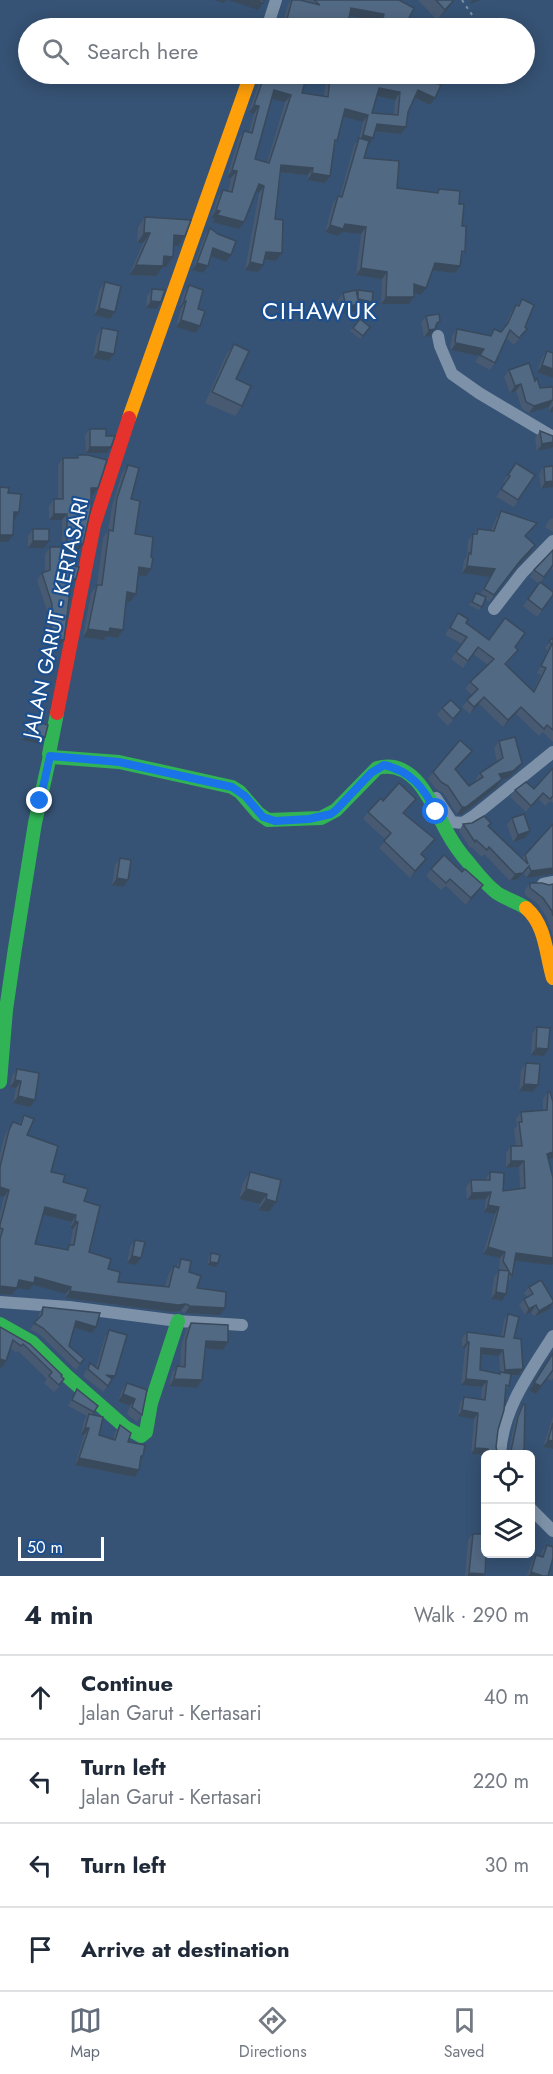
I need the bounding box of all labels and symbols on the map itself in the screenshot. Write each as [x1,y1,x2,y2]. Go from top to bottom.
district label: CIHAWUK [262,293,378,328]
street label: JALAN GARUT - KERTASARI [15,495,96,744]
route end [26,787,52,813]
route start [422,798,448,824]
scale bar [18,1534,104,1562]

